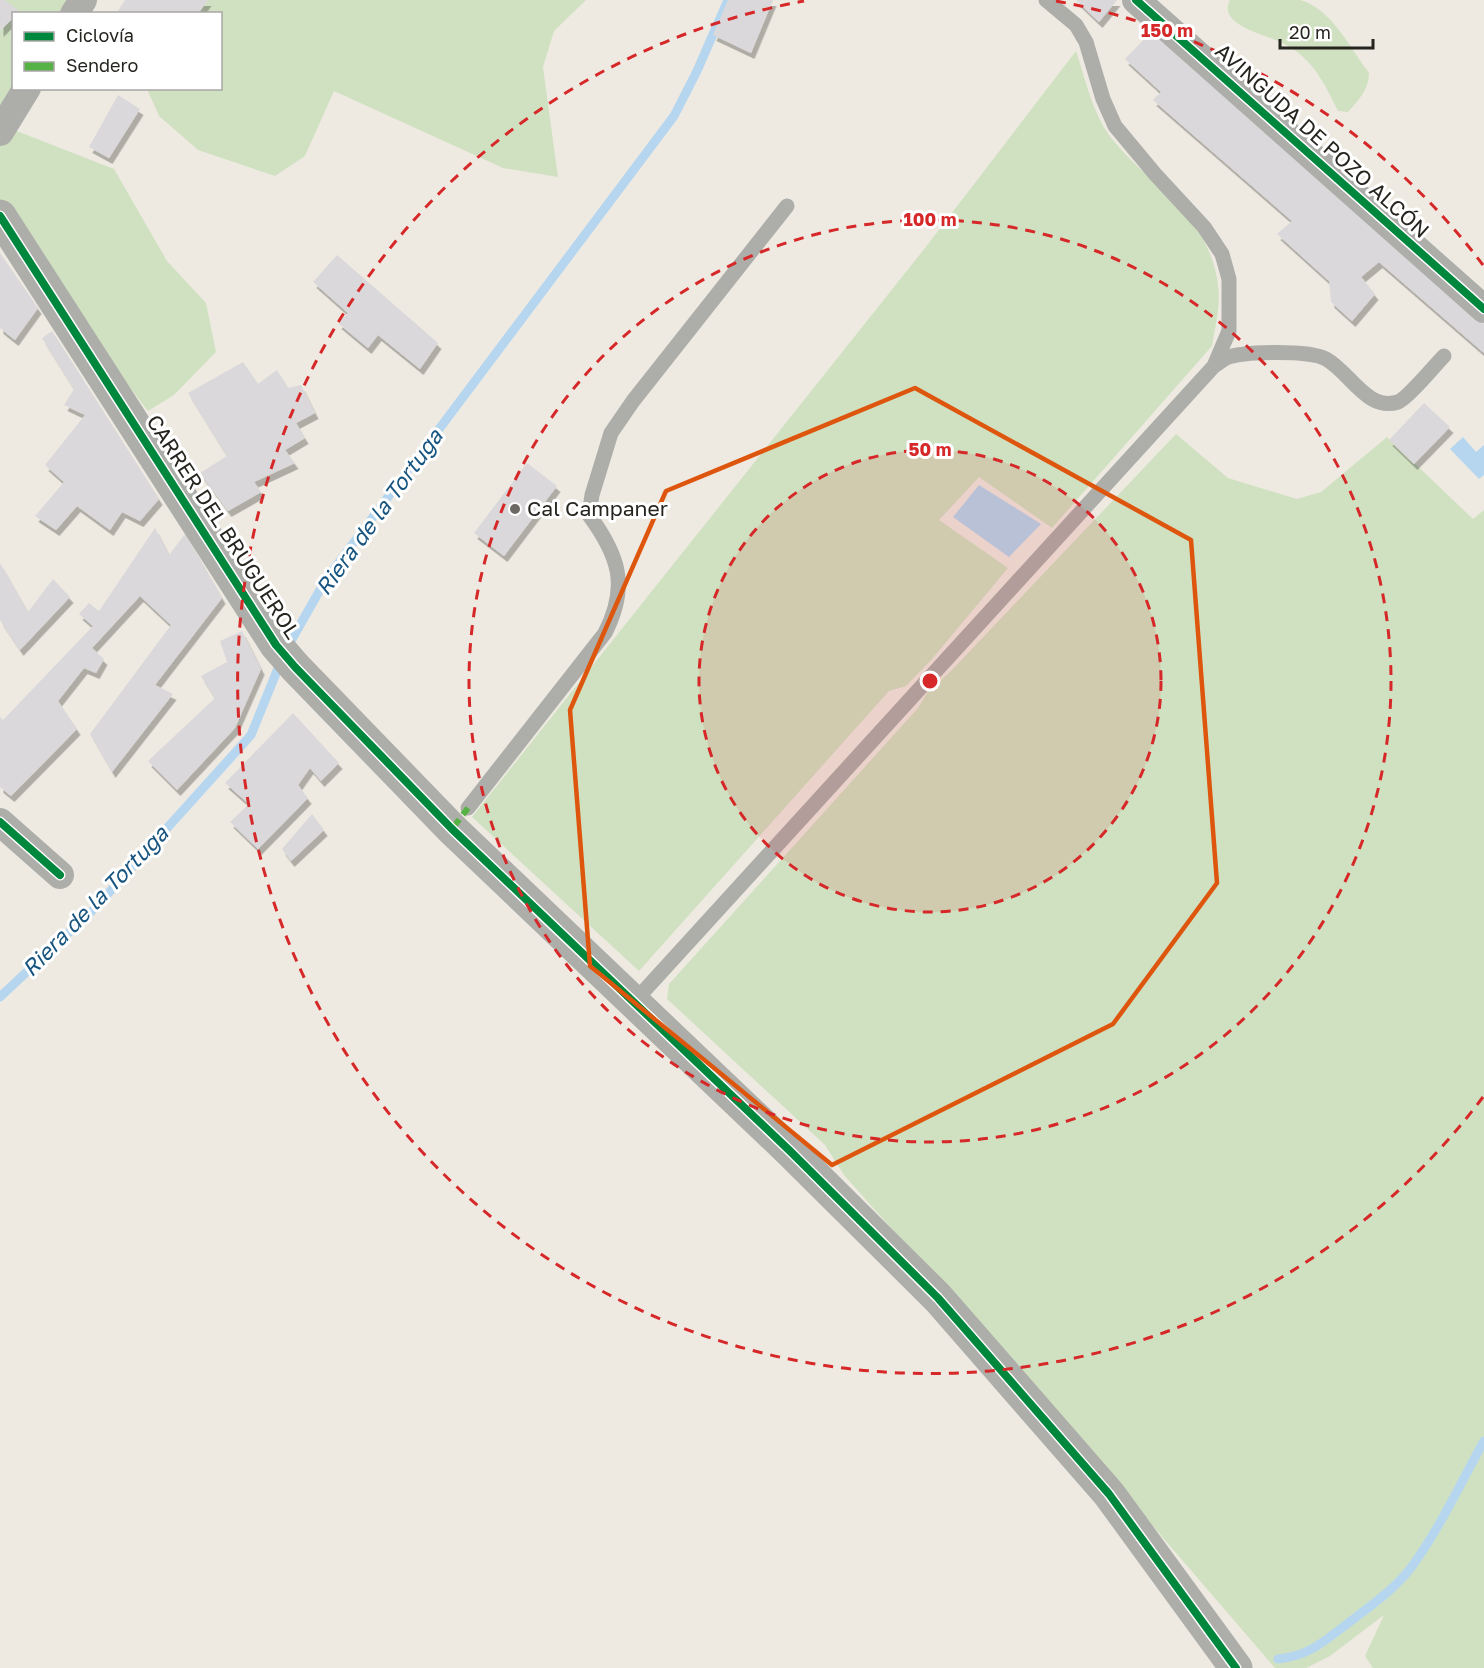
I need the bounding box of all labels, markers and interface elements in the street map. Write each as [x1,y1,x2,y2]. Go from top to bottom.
legend [12,12,222,90]
scale bar [1280,12,1373,50]
text: 150 m [1141,19,1193,41]
text: 20 m [1289,21,1331,43]
text: Ciclovía [66,24,134,46]
street label: AVINGUDA DE POZO ALCÓN [1210,37,1435,243]
text: Sendero [66,54,138,76]
text: 100 m [904,208,956,230]
street label: CARRER DEL BRUGUEROL [142,410,306,643]
water label: Riera de la Tortuga [309,422,449,600]
text: 50 m [909,438,951,460]
place label: Cal Campaner [527,495,668,521]
marker: Cal Campaner [508,502,522,516]
centre of rings [920,671,940,691]
water label: Riera de la Tortuga [16,819,174,981]

